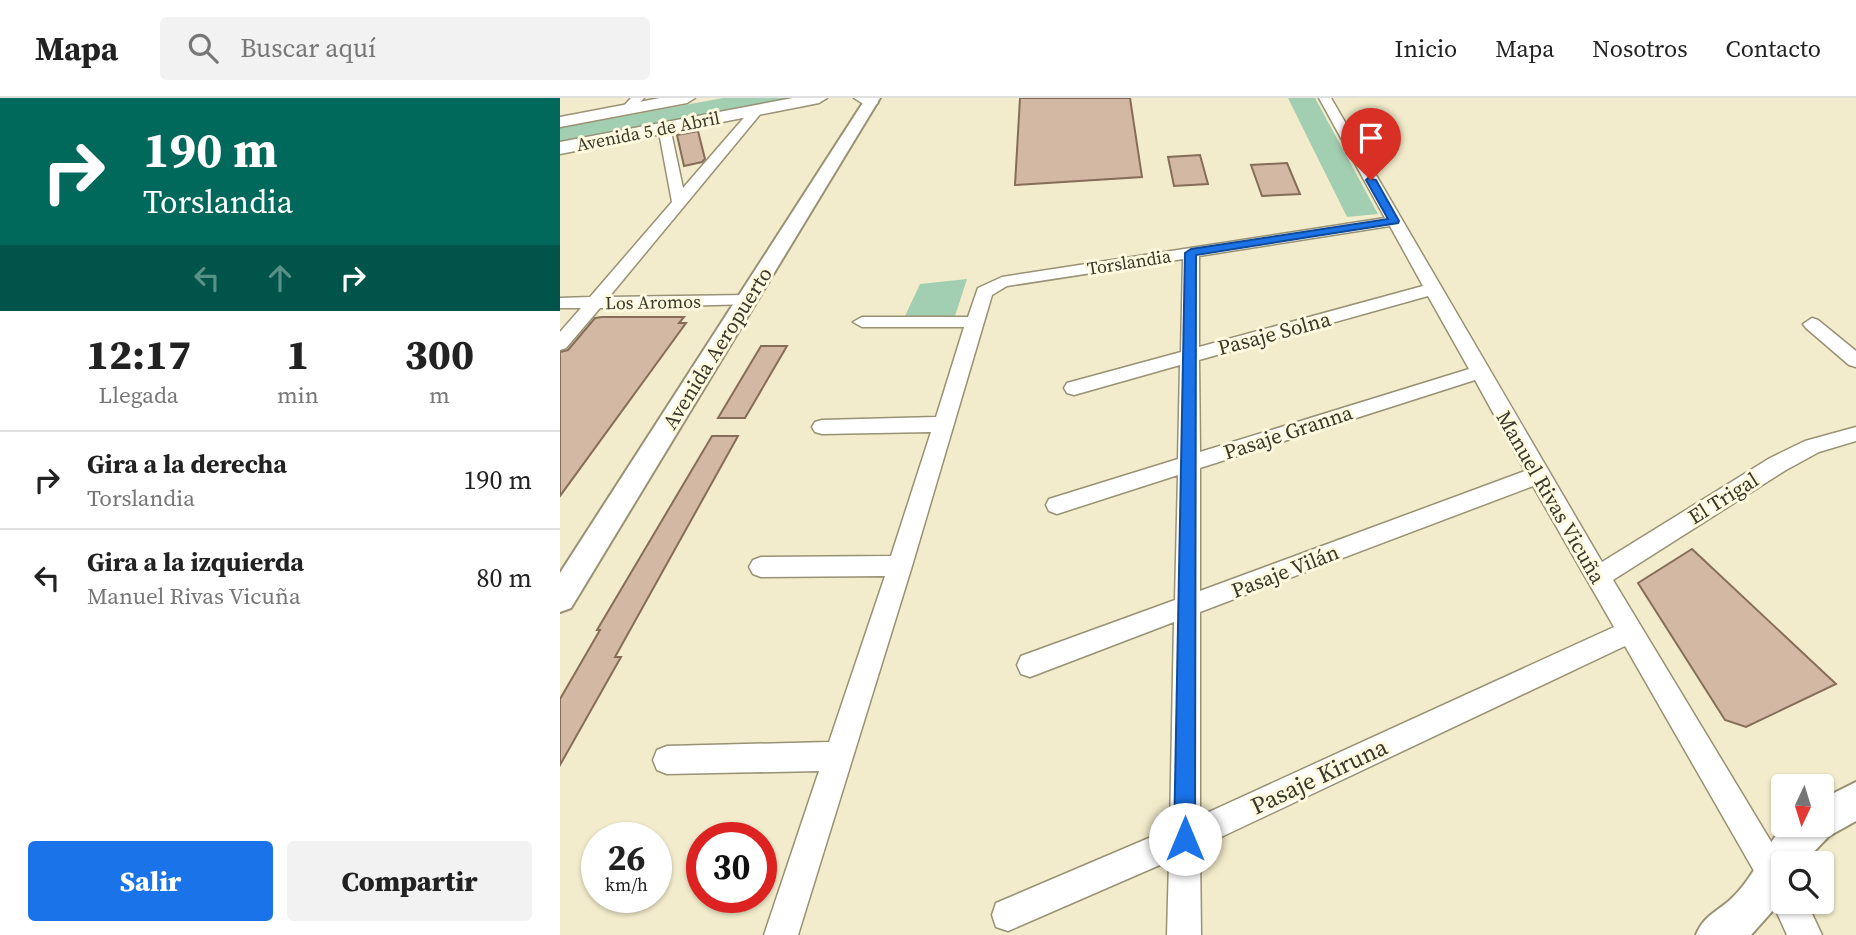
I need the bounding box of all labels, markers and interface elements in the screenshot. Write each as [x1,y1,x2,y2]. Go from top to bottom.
search box [160,17,650,80]
text: Mapa [35,26,118,71]
icon: search [184,29,222,67]
text: Buscar aquí [240,30,376,66]
text: Inicio [1395,32,1457,65]
text: Mapa [1495,32,1554,65]
text: Nosotros [1592,32,1688,65]
text: Contacto [1726,32,1821,65]
street label: Avenida 5 de Abril [574,105,722,157]
pin [1341,108,1401,180]
text: 190 m [143,116,278,183]
icon: arrive [1352,119,1390,157]
icon: right [28,126,119,217]
text: Torslandia [143,180,293,224]
street label: Torslandia [1085,243,1173,281]
icon: left [188,259,226,297]
icon: ahead [261,259,299,297]
icon: right [334,259,372,297]
street label: Avenida Aeropuerto [655,261,779,435]
street label: Los Aromos [605,289,701,315]
street label: Pasaje Solna [1214,304,1334,362]
text: 12:17 [86,325,191,383]
text: 1 [286,325,309,383]
text: 300 [405,325,474,383]
text: Llegada [99,379,179,411]
text: min [277,379,319,411]
text: m [429,379,450,411]
street label: Pasaje Granna [1220,397,1356,466]
street label: Manuel Rivas Vicuña [1490,405,1612,589]
text: Gira a la derecha [87,446,287,482]
icon: right [28,461,66,499]
text: 190 m [464,462,532,498]
street label: El Trigal [1682,465,1764,531]
text: Torslandia [87,482,195,514]
street label: Pasaje Vilán [1227,537,1343,605]
text: Gira a la izquierda [87,544,304,580]
icon: left [28,559,66,597]
text: 80 m [477,560,532,596]
text: Manuel Rivas Vicuña [87,580,301,612]
street label: Pasaje Kiruna [1245,730,1394,822]
north arrow [1771,774,1834,836]
map controls [1771,774,1834,914]
position arrow [1148,802,1222,876]
speed limit sign: 30 [686,822,777,913]
text: 26 [608,834,645,882]
button: Salir [28,841,273,921]
button: Compartir [287,841,532,921]
button: search [1771,851,1834,914]
text: km/h [605,872,648,897]

